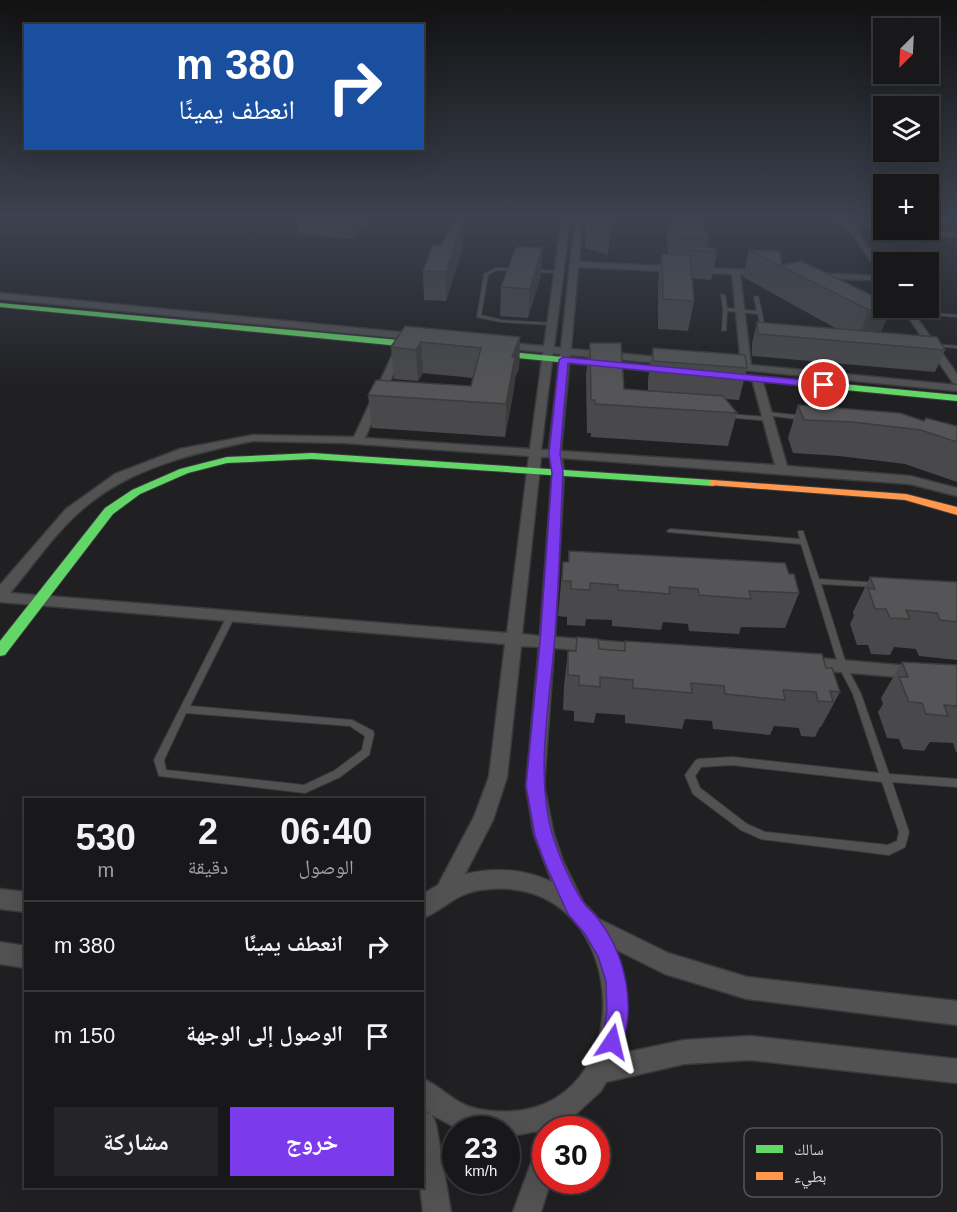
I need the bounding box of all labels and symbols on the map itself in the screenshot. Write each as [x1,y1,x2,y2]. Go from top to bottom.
north arrow [873,18,939,84]
pin [798,359,849,410]
position arrow [580,1010,644,1074]
speed limit sign: 30 [532,1116,610,1194]
legend [744,1128,942,1197]
text: سالك [794,1141,824,1158]
text: بطيء [794,1168,826,1189]

